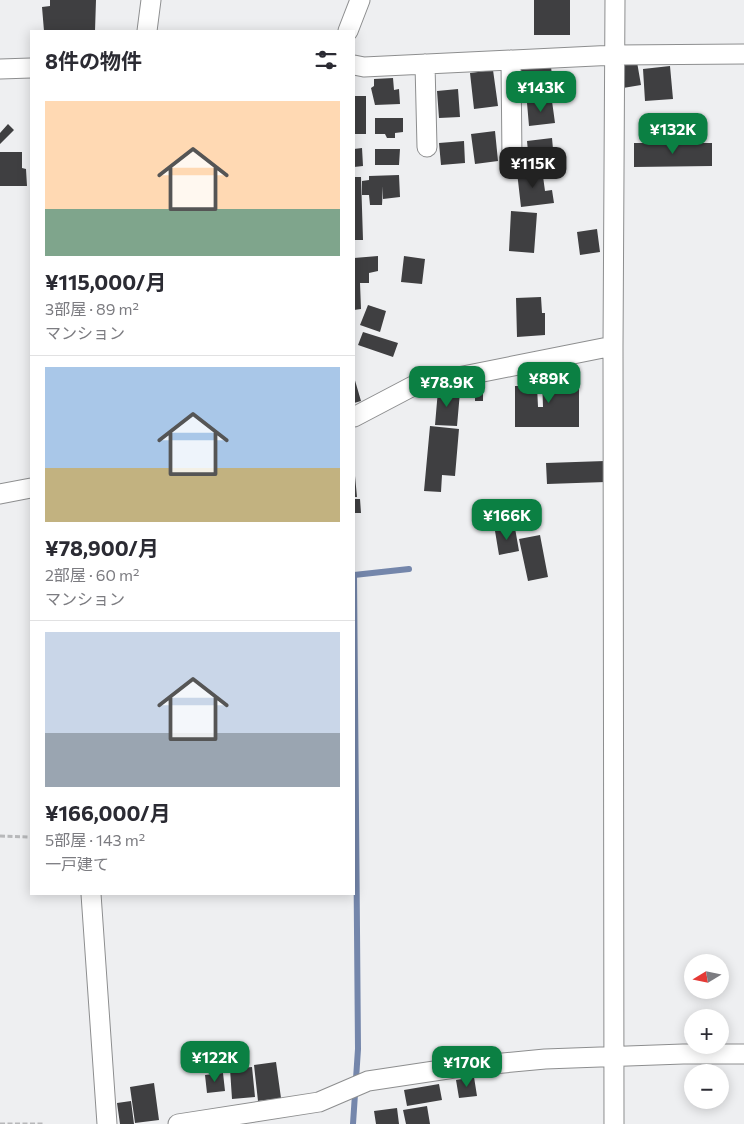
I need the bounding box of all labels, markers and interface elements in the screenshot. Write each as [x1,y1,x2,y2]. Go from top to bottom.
icon: filters [312,46,340,74]
text: 8件の物件 [45,48,142,73]
pin: ¥143K [506,70,576,113]
text: ¥143K [517,77,565,96]
pin: ¥132K [638,112,708,155]
text: ¥132K [650,119,696,138]
icon: home [148,134,238,224]
pin: ¥115K [498,146,568,189]
text: ¥115K [510,153,556,172]
text: ¥115,000/月 [45,269,166,294]
text: 3部屋 · 89 m² [45,299,139,318]
text: マンション [45,323,125,342]
pin: ¥89K [519,362,579,404]
pin: ¥78.9K [406,366,488,408]
text: ¥89K [528,368,570,387]
text: ¥78.9K [420,372,474,391]
icon: home [148,399,238,489]
pin: ¥166K [472,498,542,541]
text: ¥166K [483,505,531,524]
text: ¥78,900/月 [45,535,159,560]
text: 2部屋 · 60 m² [45,565,139,584]
text: マンション [45,589,125,608]
icon: home [148,664,238,754]
text: ¥166,000/月 [45,800,171,825]
text: 5部屋 · 143 m² [45,830,145,849]
text: 一戸建て [45,854,109,873]
north arrow [684,954,729,999]
map controls [684,954,729,1109]
button: + [684,1009,729,1054]
pin: ¥122K [180,1040,250,1083]
pin: ¥170K [432,1046,502,1088]
text: ¥122K [192,1047,238,1066]
text: ¥170K [443,1052,491,1071]
button: − [684,1064,729,1109]

